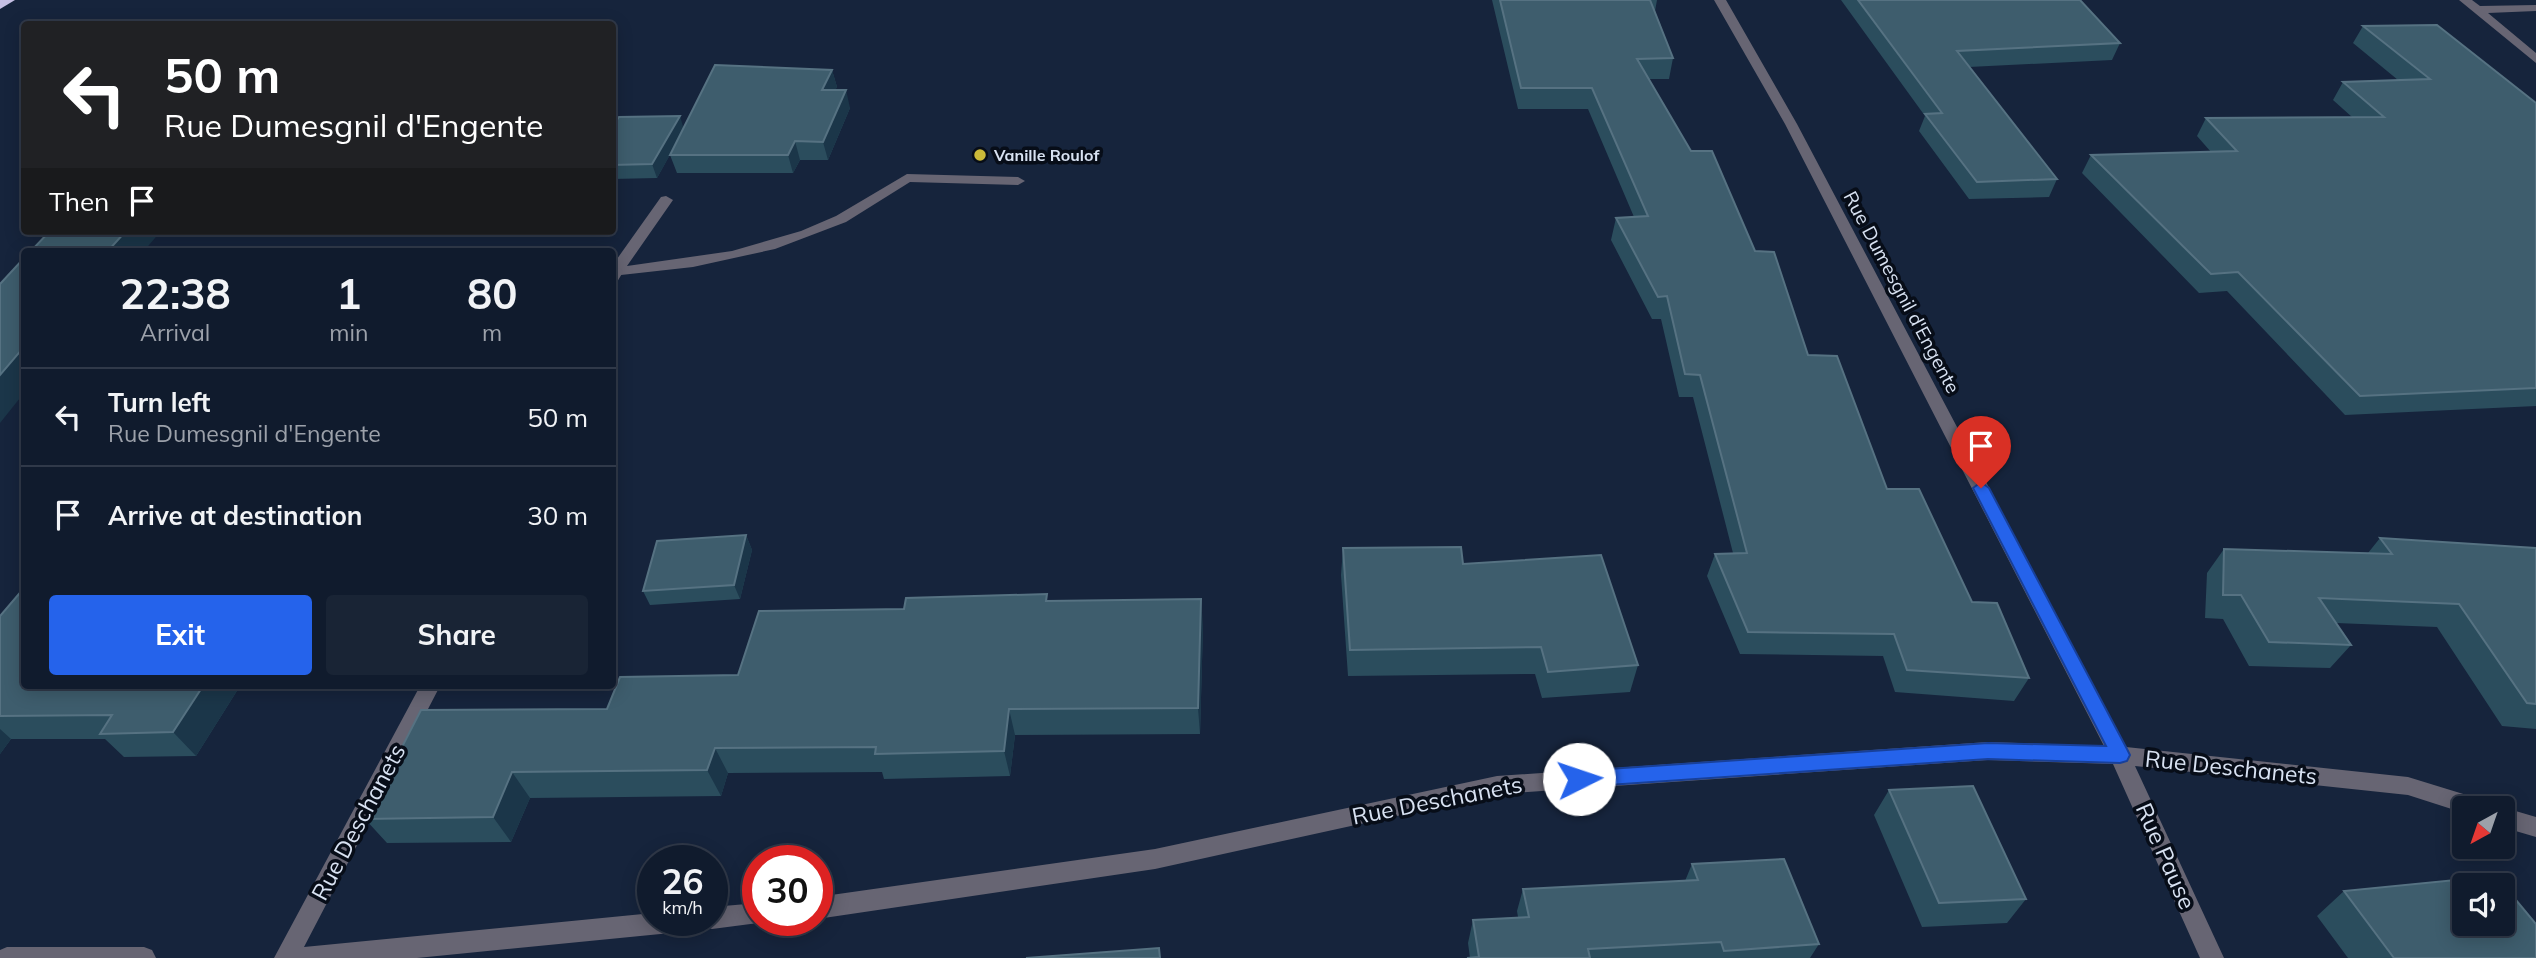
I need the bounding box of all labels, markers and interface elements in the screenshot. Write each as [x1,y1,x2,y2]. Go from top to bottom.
text: 50 m [164,44,280,105]
icon: left [49,49,140,140]
text: Rue Dumesgnil d'Engente [164,105,544,145]
place label: Vanille Roulof [993,145,1100,165]
marker: Vanille Roulof [972,147,988,163]
icon: arrive [123,182,161,220]
text: Then [49,185,109,218]
street label: Rue Dumesgnil d'Engente [1839,187,1965,397]
text: 22:38 [120,267,231,320]
text: 1 [336,267,361,320]
text: 80 [467,267,517,320]
text: Arrival [140,318,210,347]
text: min [329,318,368,347]
text: m [482,318,502,347]
text: Turn left [108,386,210,419]
icon: left [49,398,87,436]
text: 50 m [527,401,588,434]
pin [1951,416,2011,488]
text: Rue Dumesgnil d'Engente [108,419,381,448]
icon: arrive [1962,427,2000,465]
icon: arrive [49,496,87,534]
text: Arrive at destination [108,499,363,532]
text: 30 m [527,499,588,532]
button: Exit [49,595,312,675]
button: Share [326,595,588,675]
street label: Rue Deschanets [305,739,411,905]
position arrow [1542,742,1616,816]
street label: Rue Deschanets [2144,744,2318,790]
street label: Rue Deschanets [1349,769,1525,831]
north arrow [2452,796,2515,859]
map controls [2452,796,2515,936]
street label: Rue Pause [2130,798,2202,914]
speed limit sign: 30 [742,845,833,936]
text: 26 [661,859,704,903]
button: sound [2452,873,2515,936]
text: km/h [662,896,703,919]

